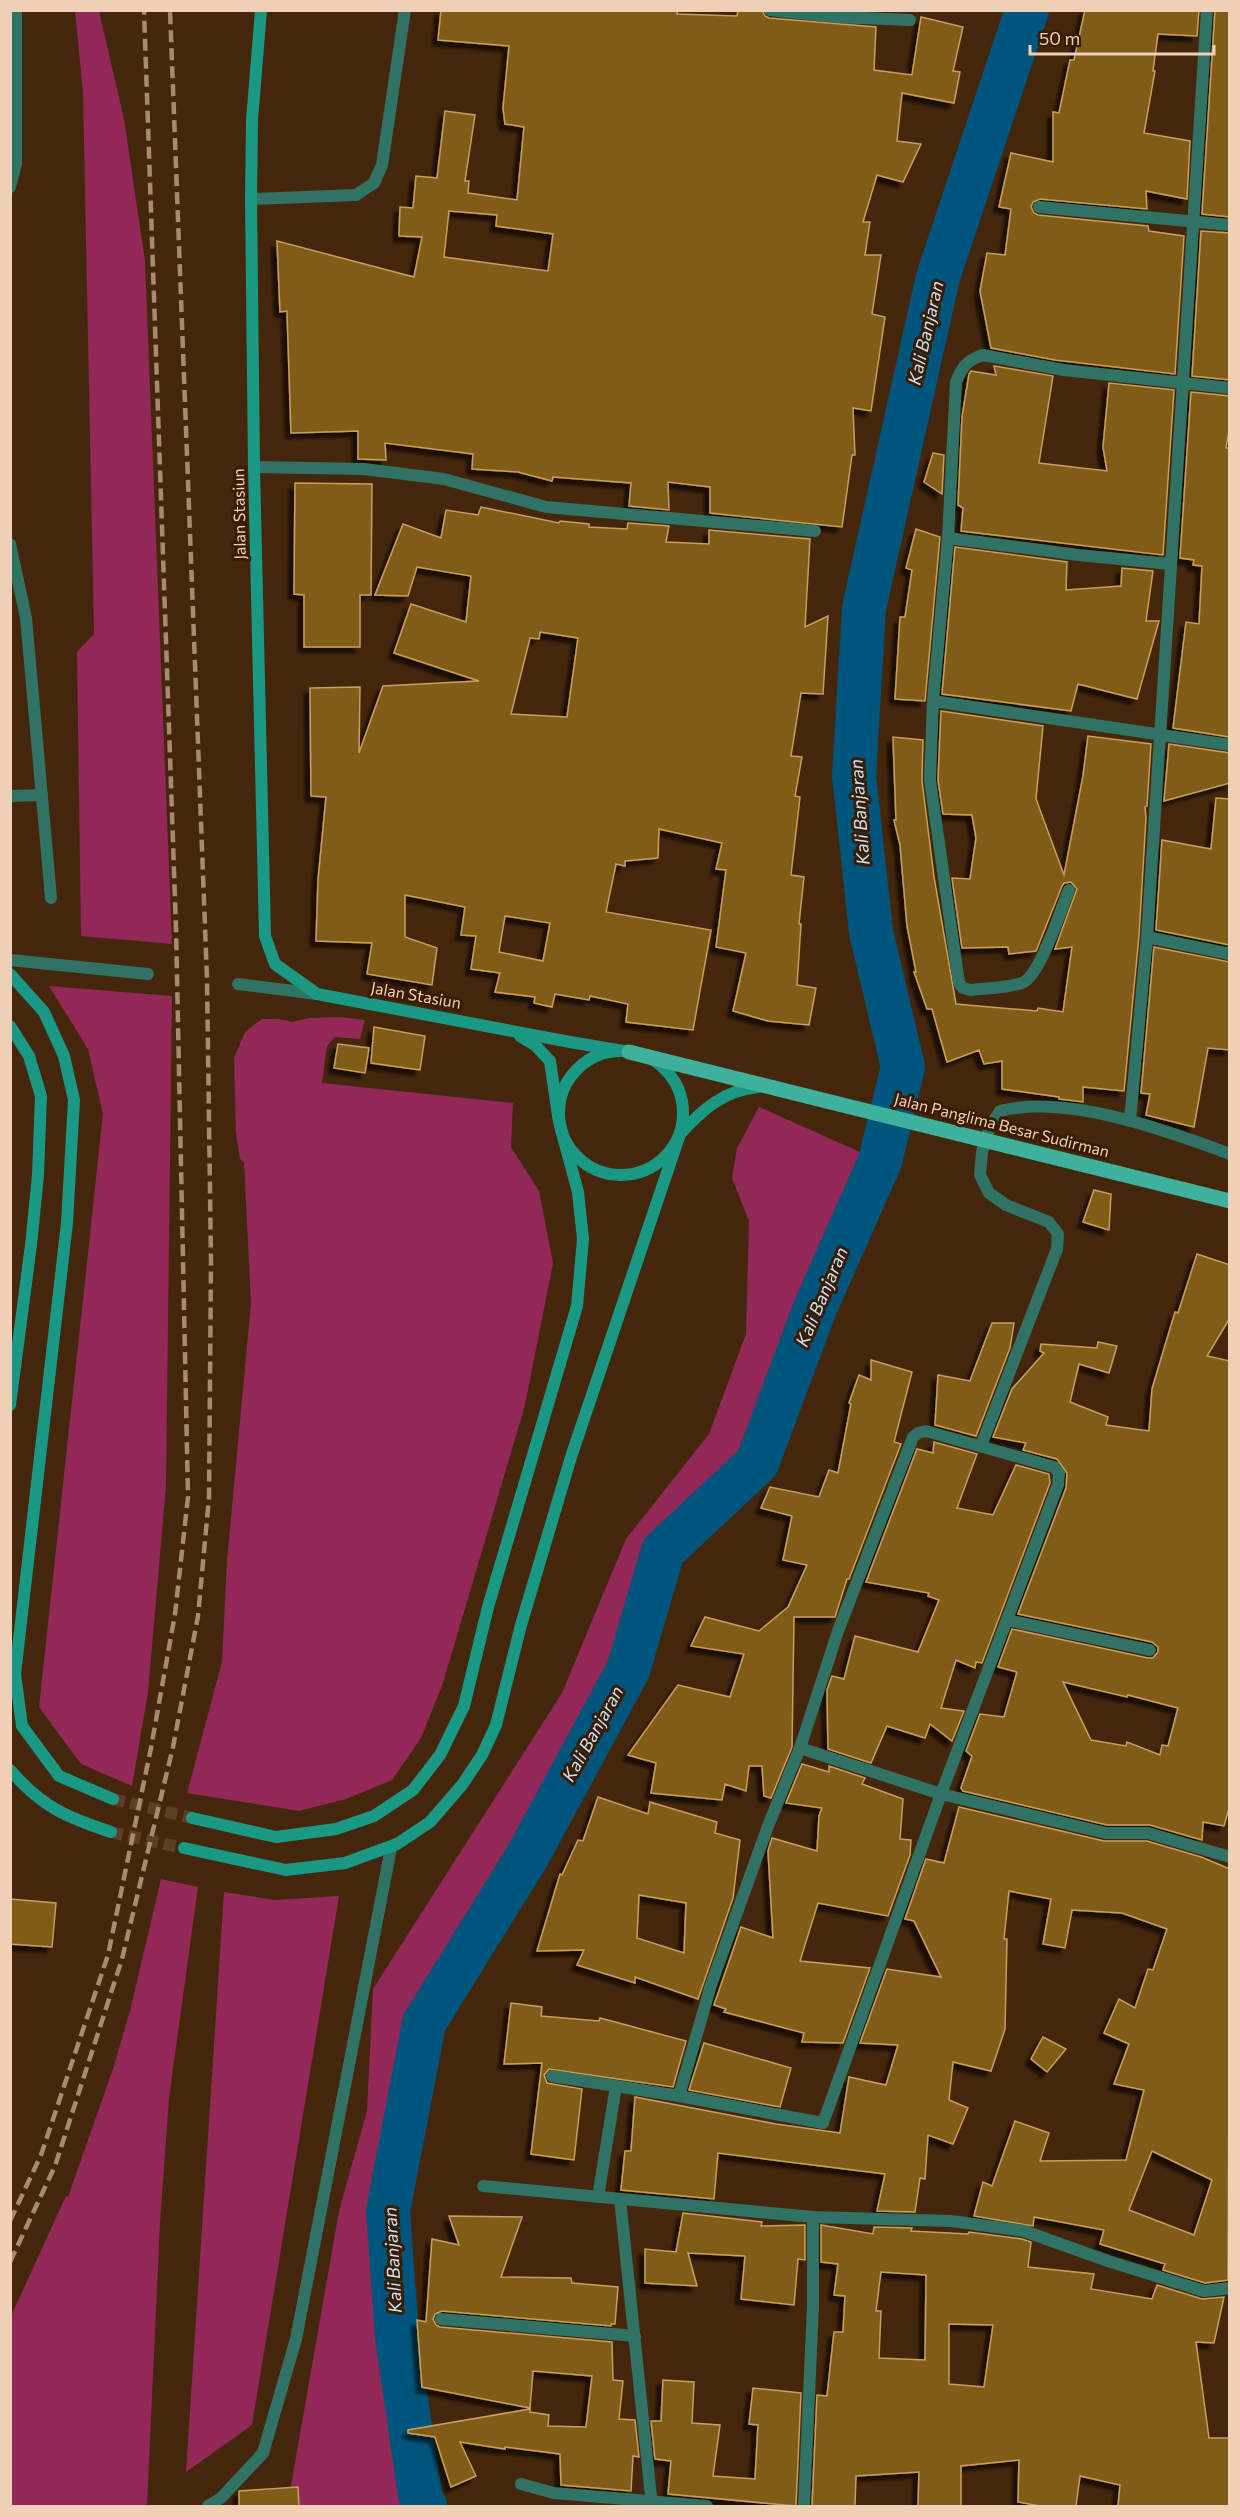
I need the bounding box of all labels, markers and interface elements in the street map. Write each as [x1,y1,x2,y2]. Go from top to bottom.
scale bar [1030,18,1214,56]
text: 50 m [1039,27,1080,49]
water label: Kali Banjaran [902,279,948,387]
street label: Jalan Stasiun [228,468,249,560]
water label: Kali Banjaran [844,758,874,866]
street label: Jalan Stasiun [369,977,463,1012]
street label: Jalan Panglima Besar Sudirman [893,1089,1112,1160]
water label: Kali Banjaran [790,1243,852,1350]
water label: Kali Banjaran [557,1682,627,1785]
water label: Kali Banjaran [378,2206,406,2314]

